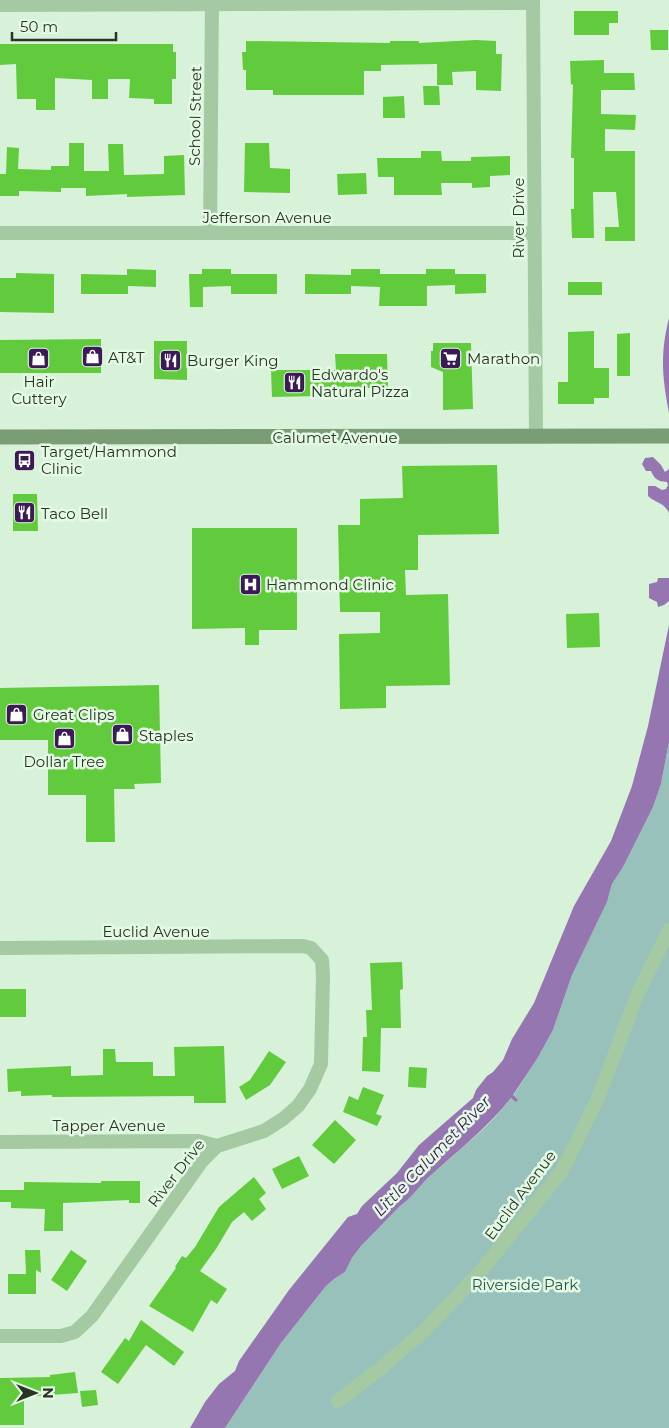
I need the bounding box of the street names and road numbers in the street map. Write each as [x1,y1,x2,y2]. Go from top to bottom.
street label: School Street [185,66,205,166]
street label: River Drive [509,177,528,259]
street label: Jefferson Avenue [201,208,332,227]
street label: Calumet Avenue [272,428,398,447]
street label: Euclid Avenue [102,922,210,941]
street label: Tapper Avenue [53,1116,165,1135]
street label: River Drive [144,1135,208,1211]
street label: Euclid Avenue [480,1147,560,1243]

